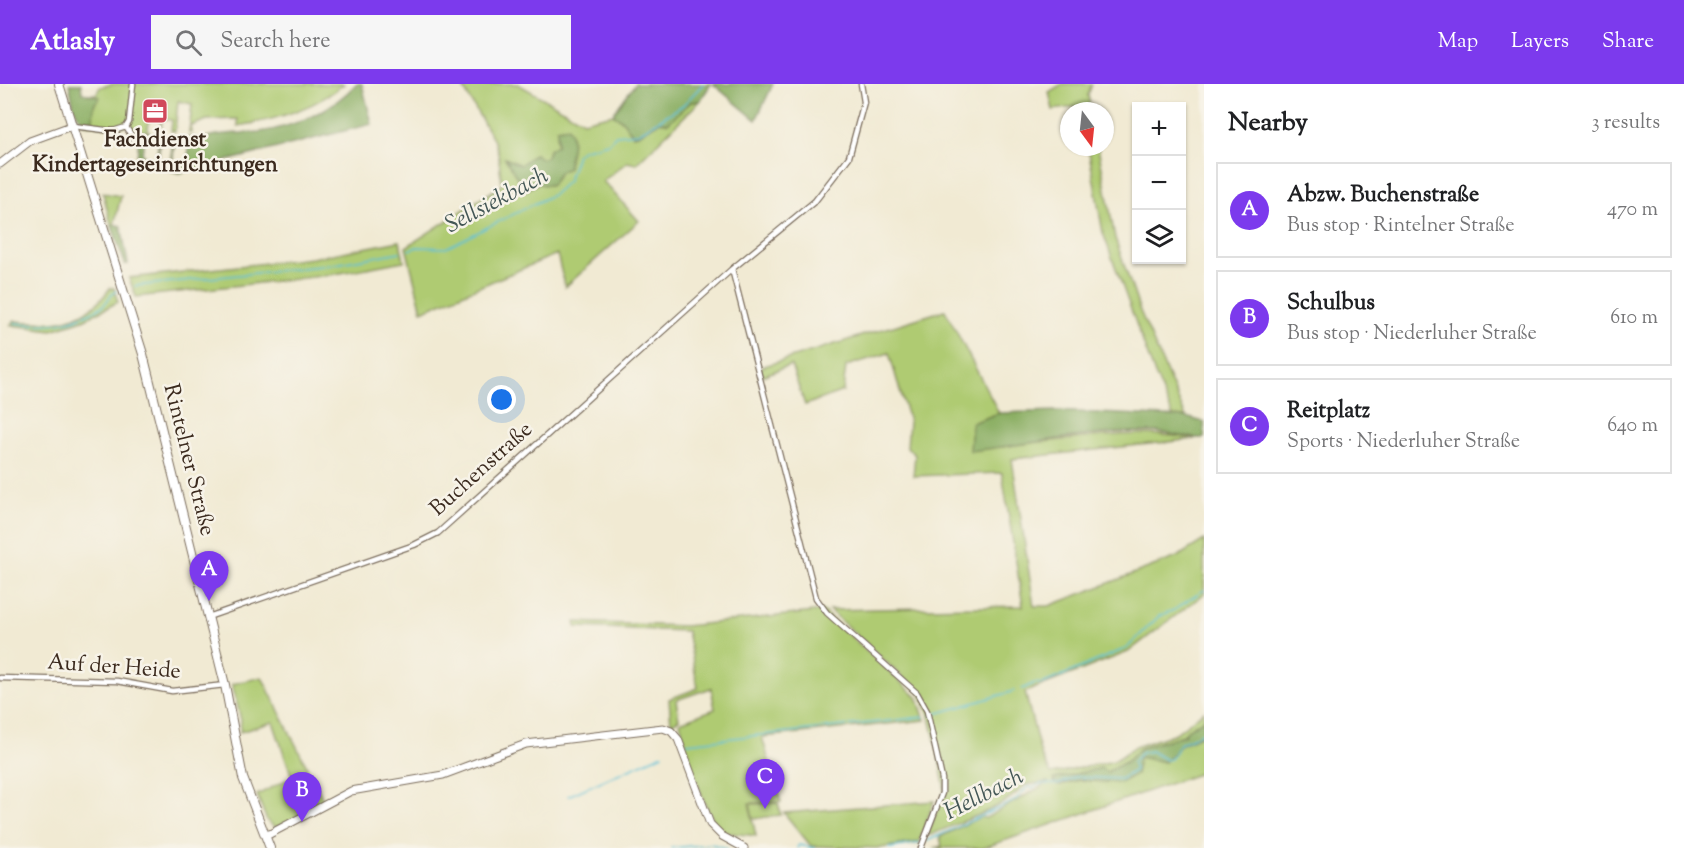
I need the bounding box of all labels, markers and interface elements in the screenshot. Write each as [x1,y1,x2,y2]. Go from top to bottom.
search box [151,15,571,69]
text: Atlasly [30,22,115,62]
icon: search [172,26,205,59]
text: Search here [220,26,331,58]
text: Map [1438,27,1478,57]
text: Layers [1511,27,1569,57]
text: Share [1602,27,1654,57]
office icon: Fachdienst Kindertageseinrichtungen [140,96,170,126]
north arrow [1060,102,1114,156]
map controls [1132,102,1186,264]
button: + [1132,102,1186,156]
text: Nearby [1228,105,1308,142]
text: 3 results [1591,109,1660,138]
place label: Fachdienst Kindertageseinrichtungen [32,125,278,182]
button: − [1132,156,1186,210]
water label: Sellsiekbach [439,159,555,242]
text: Abzw. Buchenstraße [1287,180,1479,212]
text: A [1241,196,1258,225]
text: 470 m [1607,196,1658,225]
button: layers [1132,210,1186,264]
text: Bus stop · Rintelner Straße [1287,212,1515,241]
text: Schulbus [1287,288,1375,320]
text: B [1243,304,1256,333]
text: 610 m [1610,304,1658,333]
text: Bus stop · Niederluher Straße [1287,320,1537,349]
street label: Rintelner Straße [154,381,222,539]
your location [487,385,516,414]
text: Reitplatz [1287,396,1370,428]
text: C [1241,412,1258,441]
text: 640 m [1607,412,1658,441]
street label: Buchenstraße [423,415,541,525]
text: Sports · Niederluher Straße [1287,428,1520,457]
pin: A [190,552,228,601]
street label: Auf der Heide [46,647,182,689]
pin: C [746,760,784,809]
water label: Hellbach [938,760,1030,829]
pin: B [282,772,322,822]

